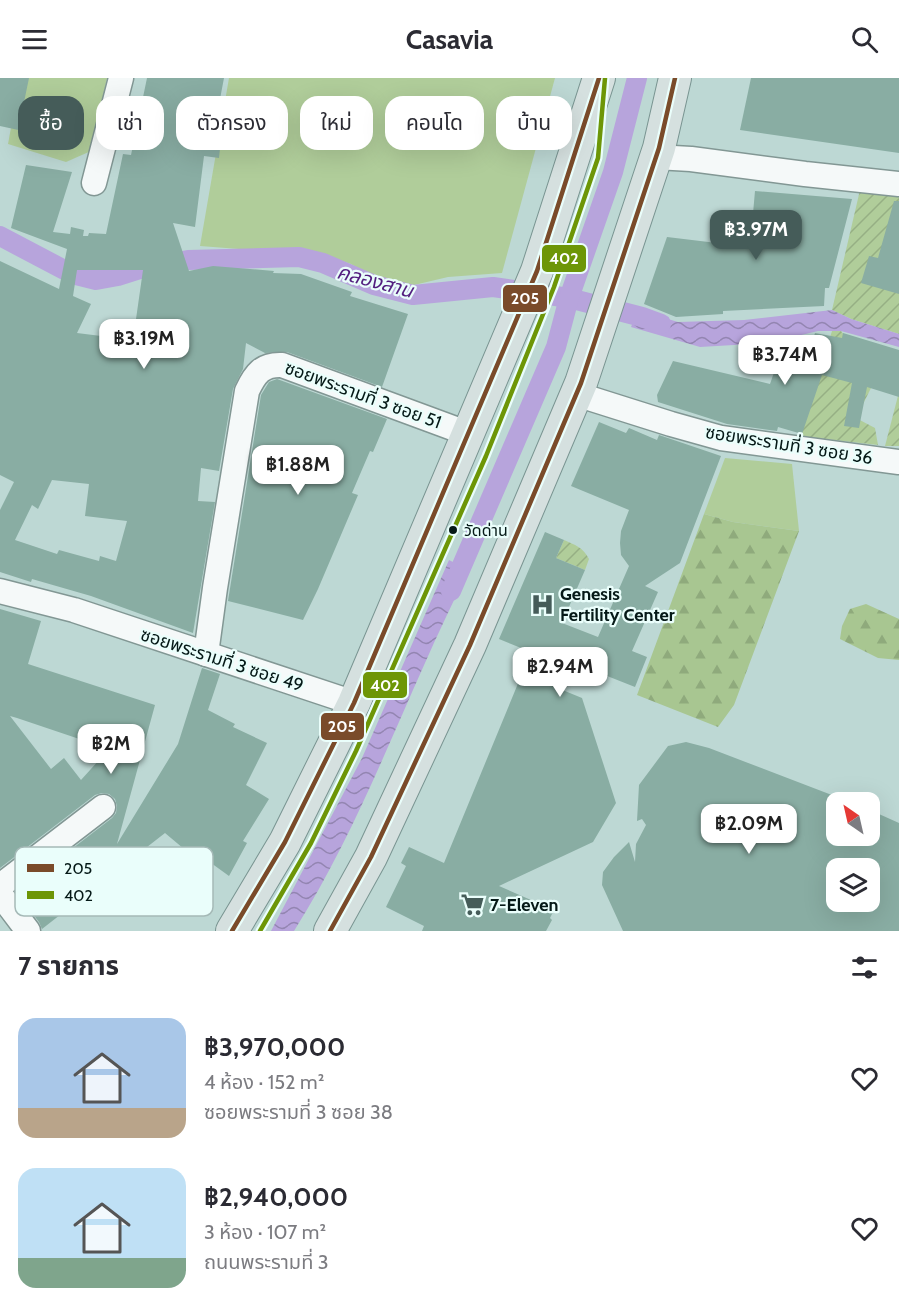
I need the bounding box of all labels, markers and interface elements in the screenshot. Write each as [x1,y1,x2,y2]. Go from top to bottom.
icon: menu [18,23,51,56]
text: Casavia [406,23,493,56]
icon: search [848,23,881,56]
chip: ซื้อ [18,96,84,150]
chip: เช่า [96,96,164,150]
chip: ตัวกรอง [176,96,288,150]
chip: ใหม่ [300,96,373,150]
chip: คอนโด [385,96,484,150]
chip: บ้าน [496,96,572,150]
pin: ฿3.97M [707,210,805,261]
text: ฿3.97M [724,217,788,241]
line badge: 402 [541,244,587,273]
text: 402 [549,249,579,268]
water label: คลองสาน [334,259,417,303]
line badge: 205 [502,284,548,313]
text: 205 [511,289,539,308]
pin: ฿3.19M [95,319,193,370]
text: ฿3.19M [113,326,175,350]
pin: ฿3.74M [736,335,834,386]
text: ฿3.74M [752,342,818,366]
street label: ซอยพระรามที่ 3 ซอย 51 [282,355,445,434]
street label: ซอยพระรามที่ 3 ซอย 36 [704,419,875,469]
pin: ฿1.88M [249,445,347,496]
text: ฿1.88M [266,452,330,476]
place label: วัดด่าน [464,521,508,540]
marker: วัดด่าน [447,524,459,536]
place label: Genesis Fertility Center [560,583,675,626]
hospital icon: Genesis Fertility Center [529,591,555,617]
street label: ซอยพระรามที่ 3 ซอย 49 [138,621,307,697]
pin: ฿2.94M [511,647,609,698]
text: ฿2.94M [527,654,593,678]
line badge: 402 [362,671,408,699]
text: 402 [370,676,400,695]
line badge: 205 [320,712,365,741]
text: 205 [328,717,356,736]
pin: ฿2M [82,724,140,775]
text: ฿2M [92,731,130,755]
north arrow [826,792,880,846]
map controls [826,792,880,912]
pin: ฿2.09M [700,804,798,855]
text: ฿2.09M [715,811,783,835]
legend [15,847,213,916]
button: layers [826,858,880,912]
text: 205 [64,859,92,878]
text: 402 [64,886,93,905]
supermarket icon: 7-Eleven [459,892,485,918]
place label: 7-Eleven [490,894,558,916]
text: 7 รายการ [18,950,119,982]
icon: filters [848,951,881,984]
text: ฿3,970,000 [204,1031,345,1063]
icon: home [66,1042,138,1114]
icon: heart [848,1062,881,1095]
text: 4 ห้อง · 152 m² [204,1070,324,1094]
text: ซอยพระรามที่ 3 ซอย 38 [204,1100,393,1124]
text: ฿2,940,000 [204,1181,348,1213]
icon: home [66,1192,138,1264]
icon: heart [848,1212,881,1245]
text: 3 ห้อง · 107 m² [204,1220,326,1244]
text: ถนนพระรามที่ 3 [204,1250,329,1274]

